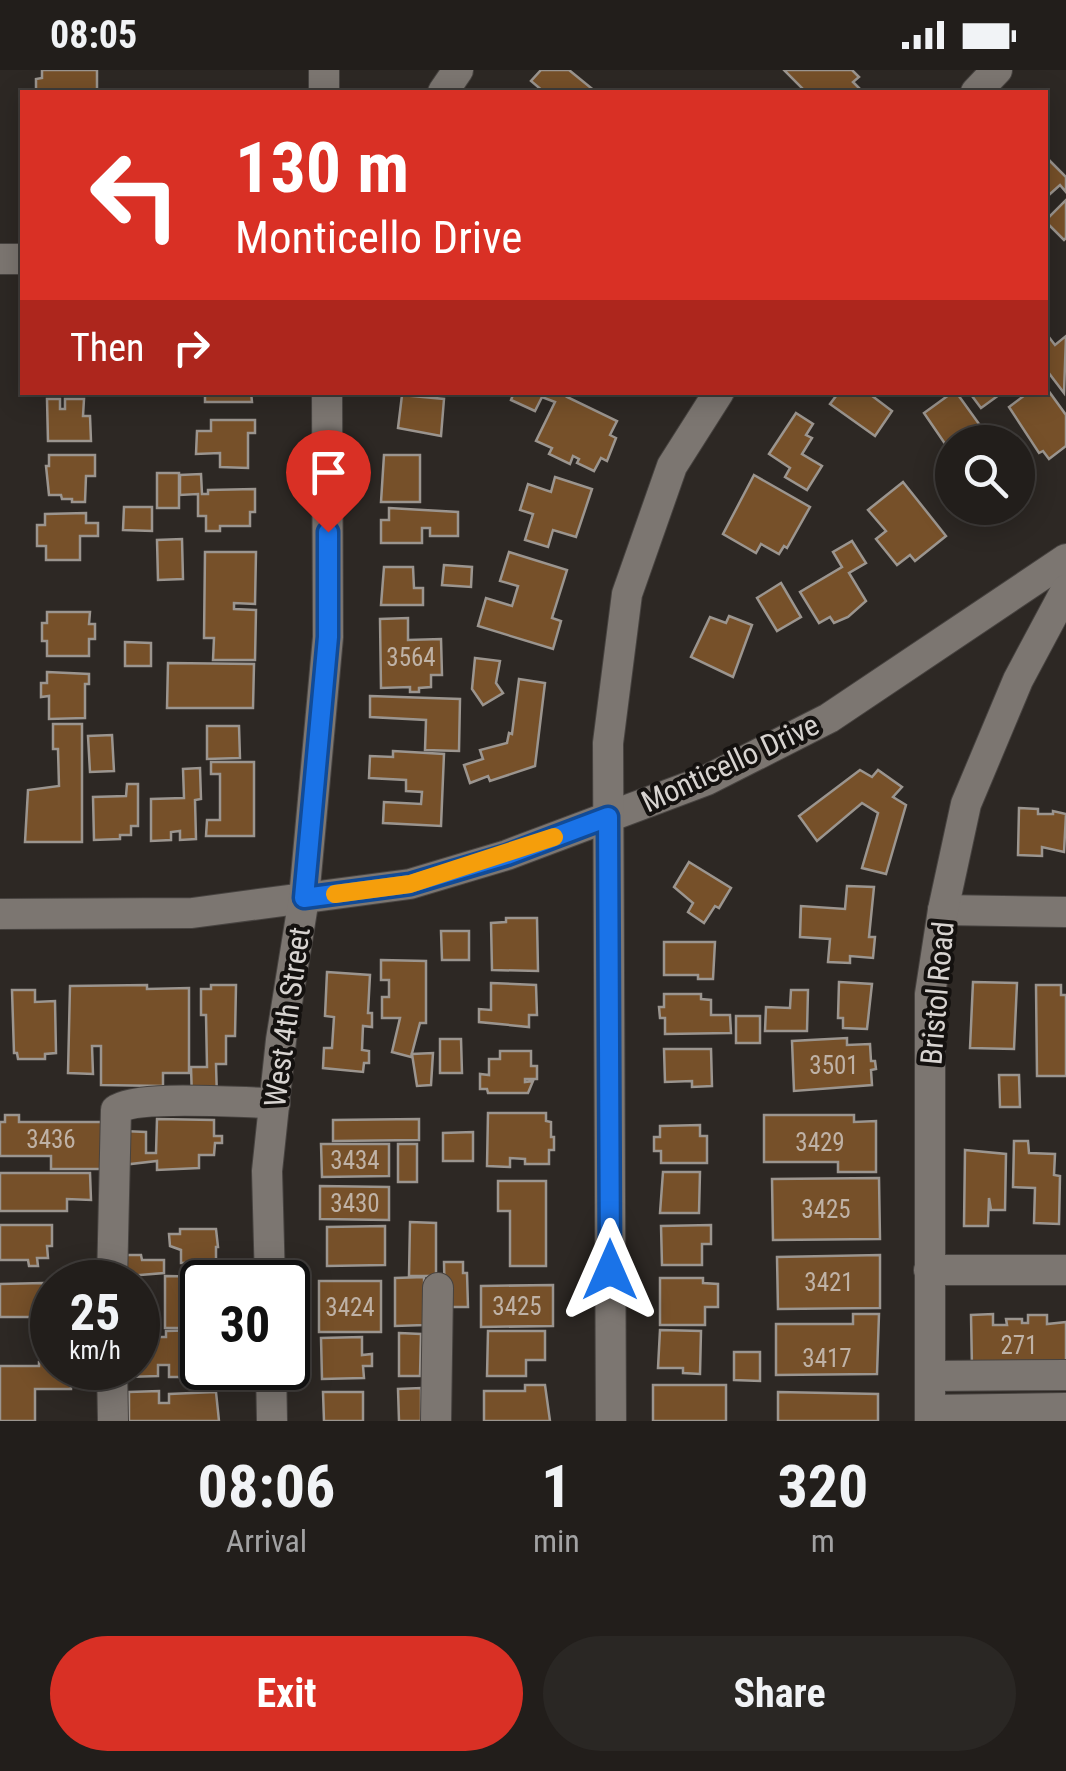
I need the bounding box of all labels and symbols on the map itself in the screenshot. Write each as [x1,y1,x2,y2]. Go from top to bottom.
pin [286,430,371,533]
house number: 3564 [386,643,436,672]
street label: Monticello Drive [636,707,824,819]
street label: Bristol Road [913,920,961,1066]
street label: West 4th Street [257,925,317,1109]
house number: 3501 [809,1051,859,1080]
house number: 3436 [26,1125,76,1154]
house number: 3429 [795,1128,845,1157]
house number: 3434 [330,1146,380,1175]
house number: 3430 [330,1189,380,1218]
house number: 3425 [801,1195,851,1224]
position arrow [558,1218,662,1322]
speed limit sign: 30 [180,1260,310,1390]
house number: 3421 [804,1268,854,1297]
house number: 3425 [492,1292,542,1321]
house number: 3424 [325,1293,375,1322]
house number: 271 [1000,1331,1038,1360]
house number: 3417 [802,1344,852,1373]

